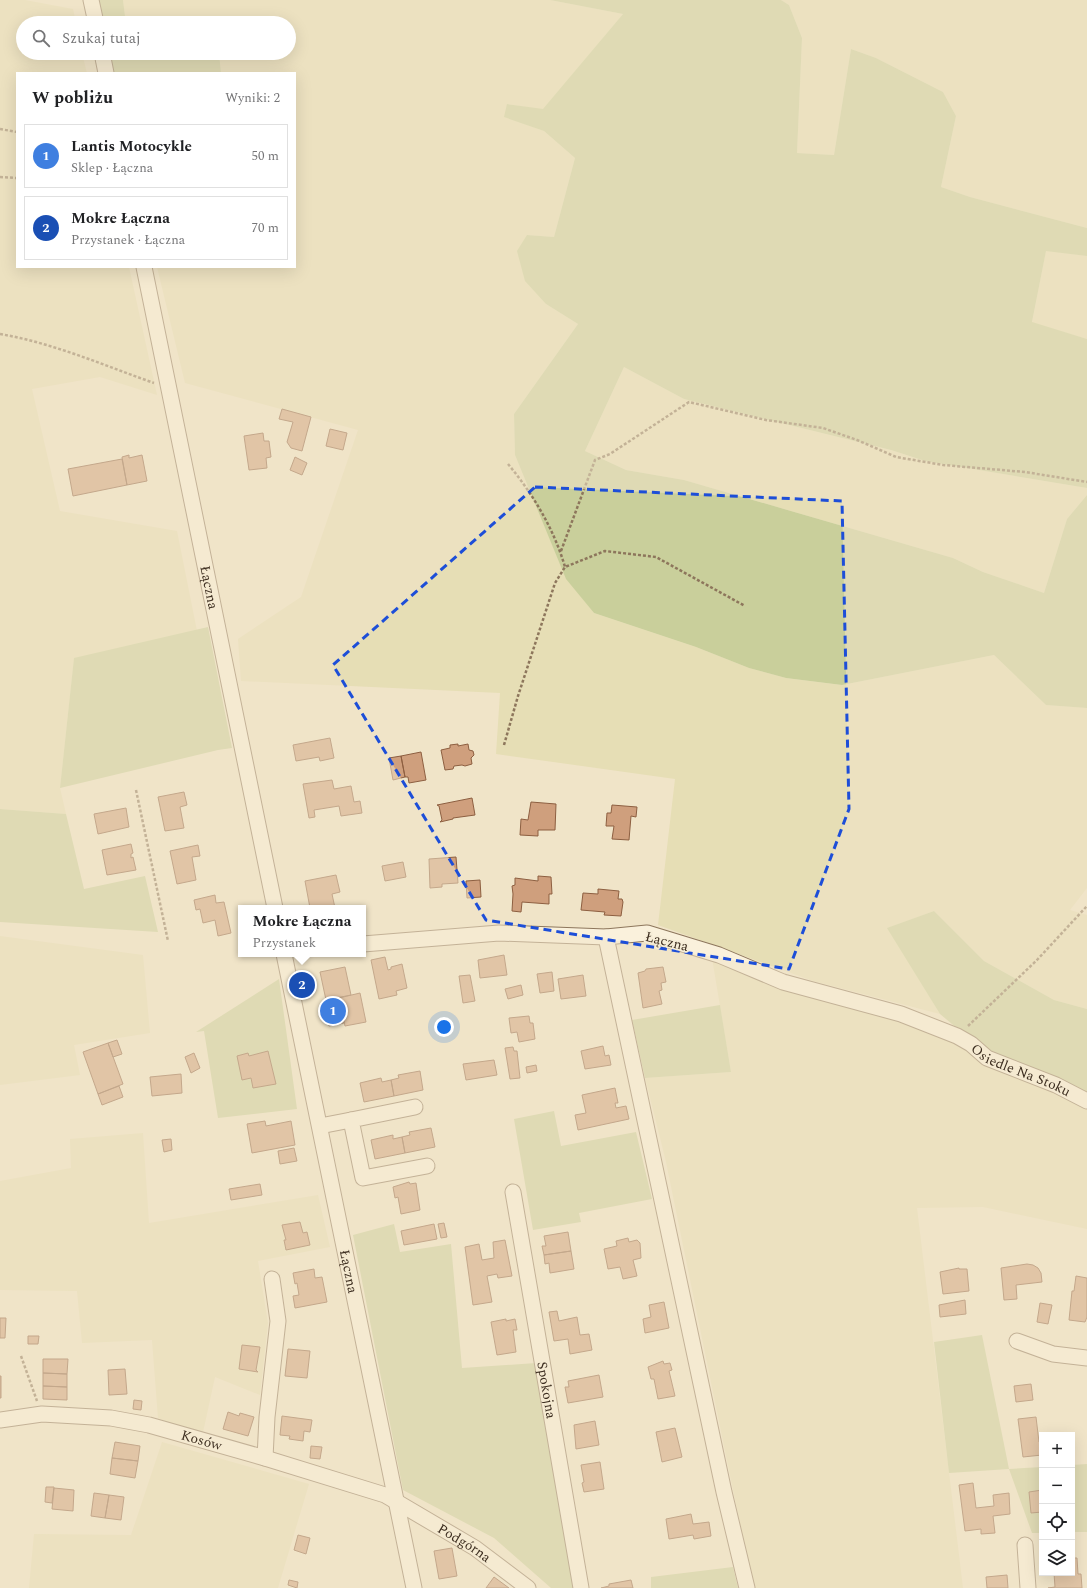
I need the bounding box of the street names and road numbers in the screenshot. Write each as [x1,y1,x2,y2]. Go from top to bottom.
street label: Łączna [194,564,224,611]
street label: Łączna [643,926,691,957]
street label: Osiedle Na Stoku [966,1038,1075,1102]
street label: Łączna [334,1248,363,1295]
street label: Spokojna [531,1360,562,1420]
street label: Kosów [179,1425,225,1456]
street label: Podgórna [434,1518,496,1568]

